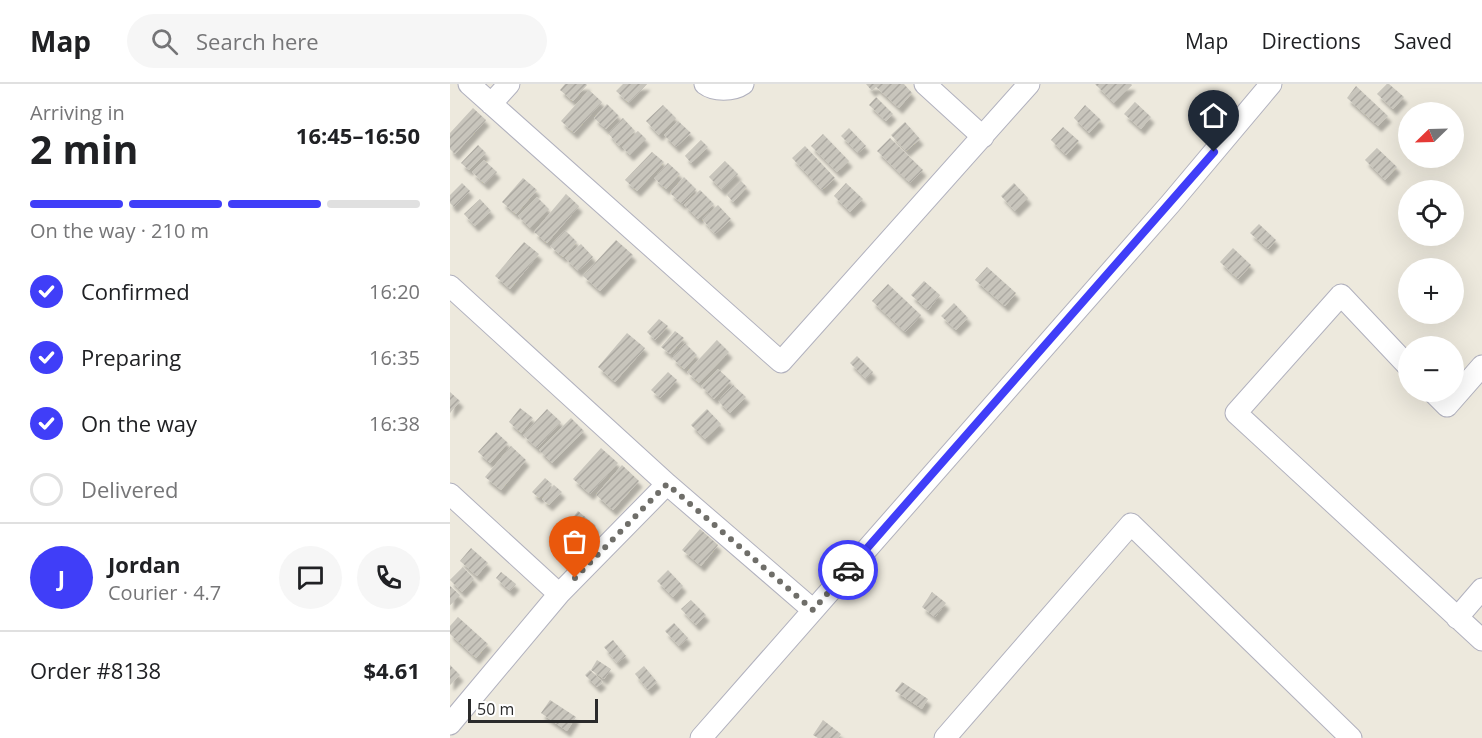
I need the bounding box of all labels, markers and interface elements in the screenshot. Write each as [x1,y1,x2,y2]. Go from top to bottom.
search box [127,14,547,68]
text: Map [30,22,91,60]
icon: search [148,25,181,58]
text: Search here [196,26,319,56]
text: Map [1185,27,1228,55]
text: Directions [1261,27,1361,55]
text: Saved [1394,27,1452,55]
pin [1188,90,1239,152]
text: Arriving in [30,99,125,126]
icon: home [1197,99,1230,132]
north arrow [1398,102,1464,168]
map controls [1398,102,1464,402]
text: 16:45–16:50 [296,120,420,150]
text: 2 min [30,122,138,175]
button: locate [1398,180,1464,246]
text: On the way · 210 m [30,217,209,244]
button: + [1398,258,1464,324]
icon: check [30,275,63,308]
text: Confirmed [81,276,190,306]
text: 16:20 [369,278,420,305]
button: − [1398,336,1464,402]
icon: check [30,341,63,374]
text: Preparing [81,342,181,372]
text: 16:35 [369,344,420,371]
icon: check [30,407,63,440]
text: On the way [81,408,197,438]
text: 16:38 [369,410,420,437]
text: Delivered [81,474,179,504]
pin [549,516,600,578]
icon: bag [558,525,591,558]
courier [818,540,878,600]
button: chat [279,546,342,609]
button: phone [357,546,420,609]
text: Jordan [108,549,181,579]
icon: car [832,554,865,587]
text: J [58,562,65,592]
text: Courier · 4.7 [108,579,221,606]
text: Order #8138 [30,655,161,685]
text: $4.61 [363,655,420,685]
scale bar [468,696,598,724]
text: 50 m [477,698,514,720]

